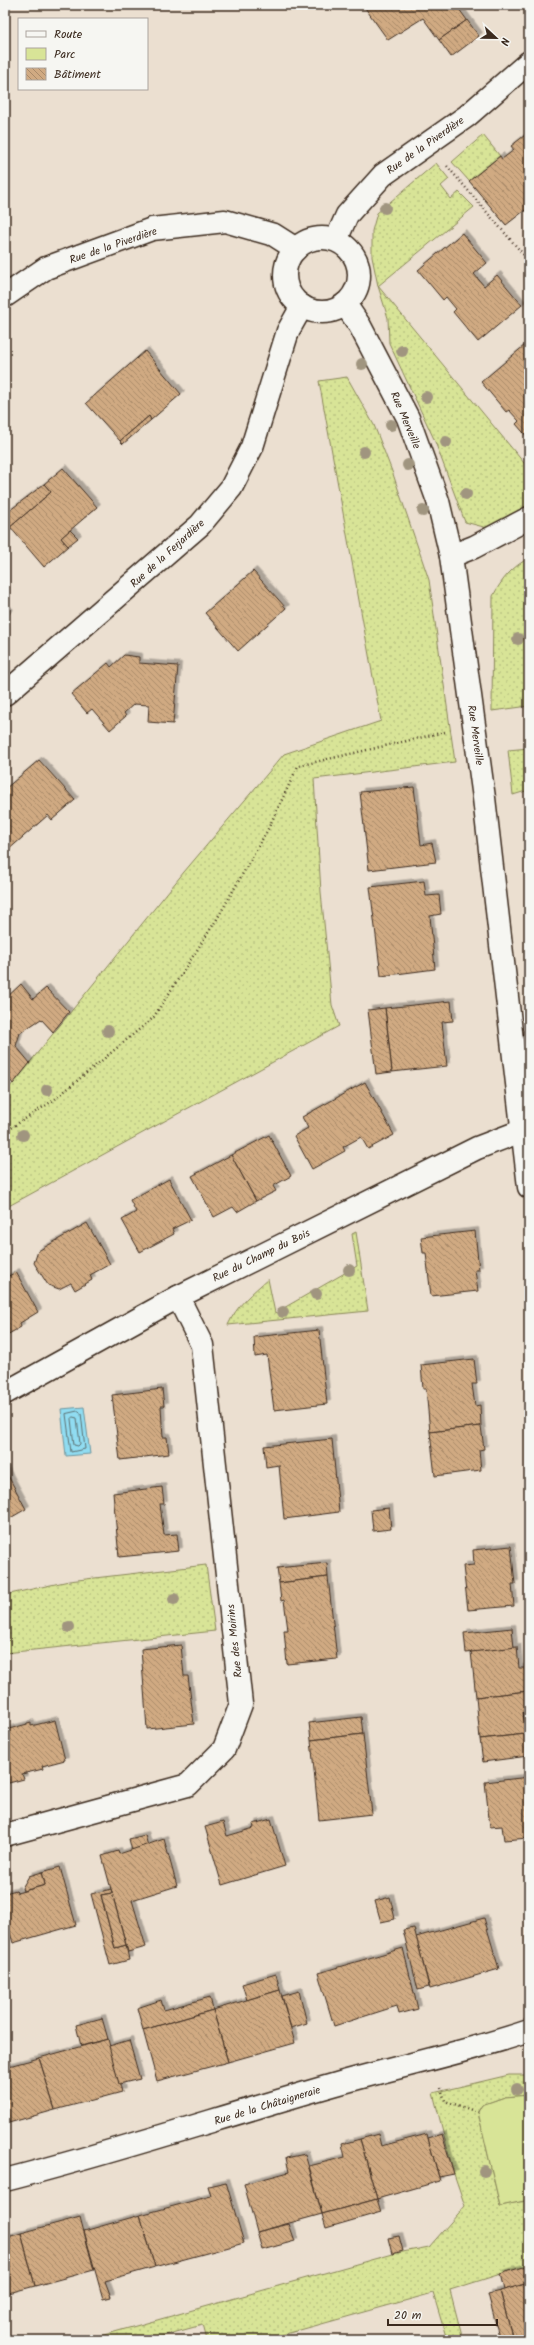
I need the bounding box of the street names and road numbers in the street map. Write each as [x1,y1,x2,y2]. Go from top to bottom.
street label: Rue de la Piverdière [383,112,468,179]
street label: Rue de la Piverdière [67,223,160,269]
street label: Rue Merveille [385,389,425,452]
street label: Rue de la Ferjardière [126,515,209,592]
street label: Rue Merveille [462,704,488,767]
street label: Rue du Champ du Bois [209,1224,314,1287]
street label: Rue des Moirins [222,1603,248,1678]
street label: Rue de la Châtaigneraie [212,2081,323,2131]

